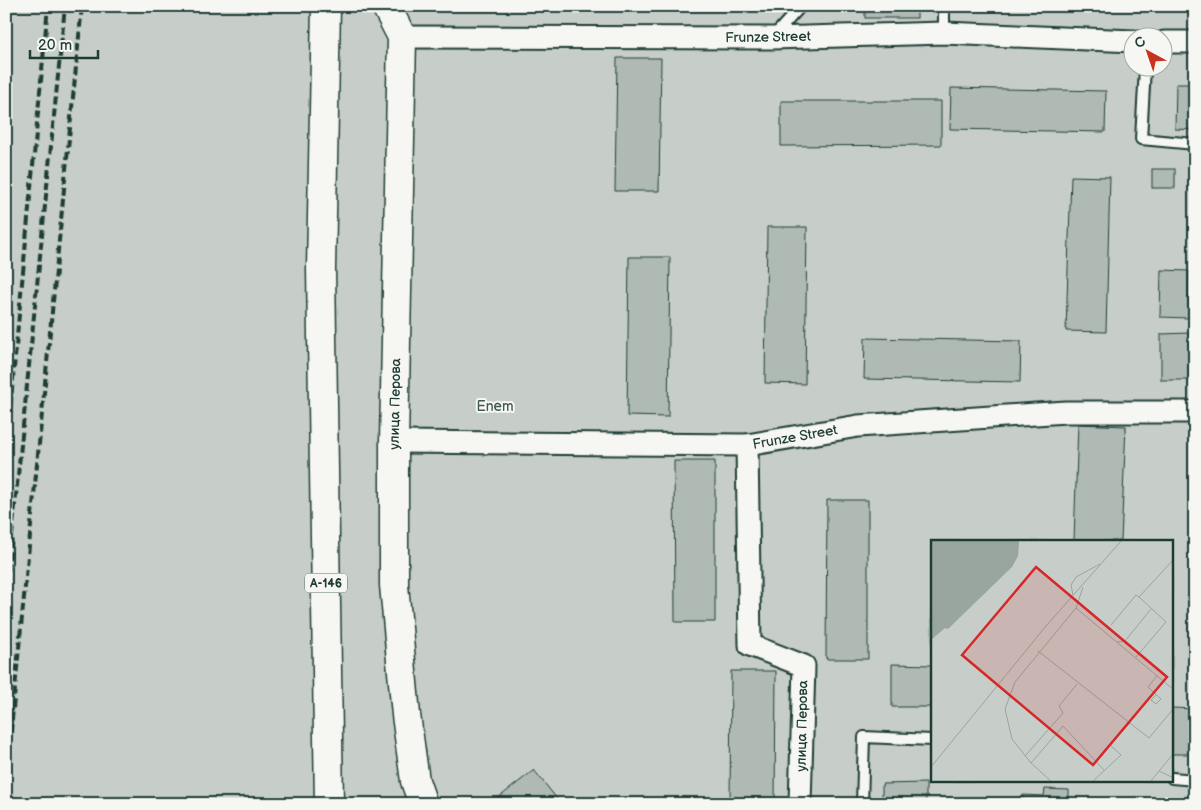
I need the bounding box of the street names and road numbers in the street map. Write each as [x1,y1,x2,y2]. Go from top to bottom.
street label: Frunze Street [725,28,812,46]
street label: улица Перова [386,357,404,450]
street label: Frunze Street [751,421,839,453]
road number: А-146 [305,574,347,592]
street label: улица Перова [793,679,811,772]

